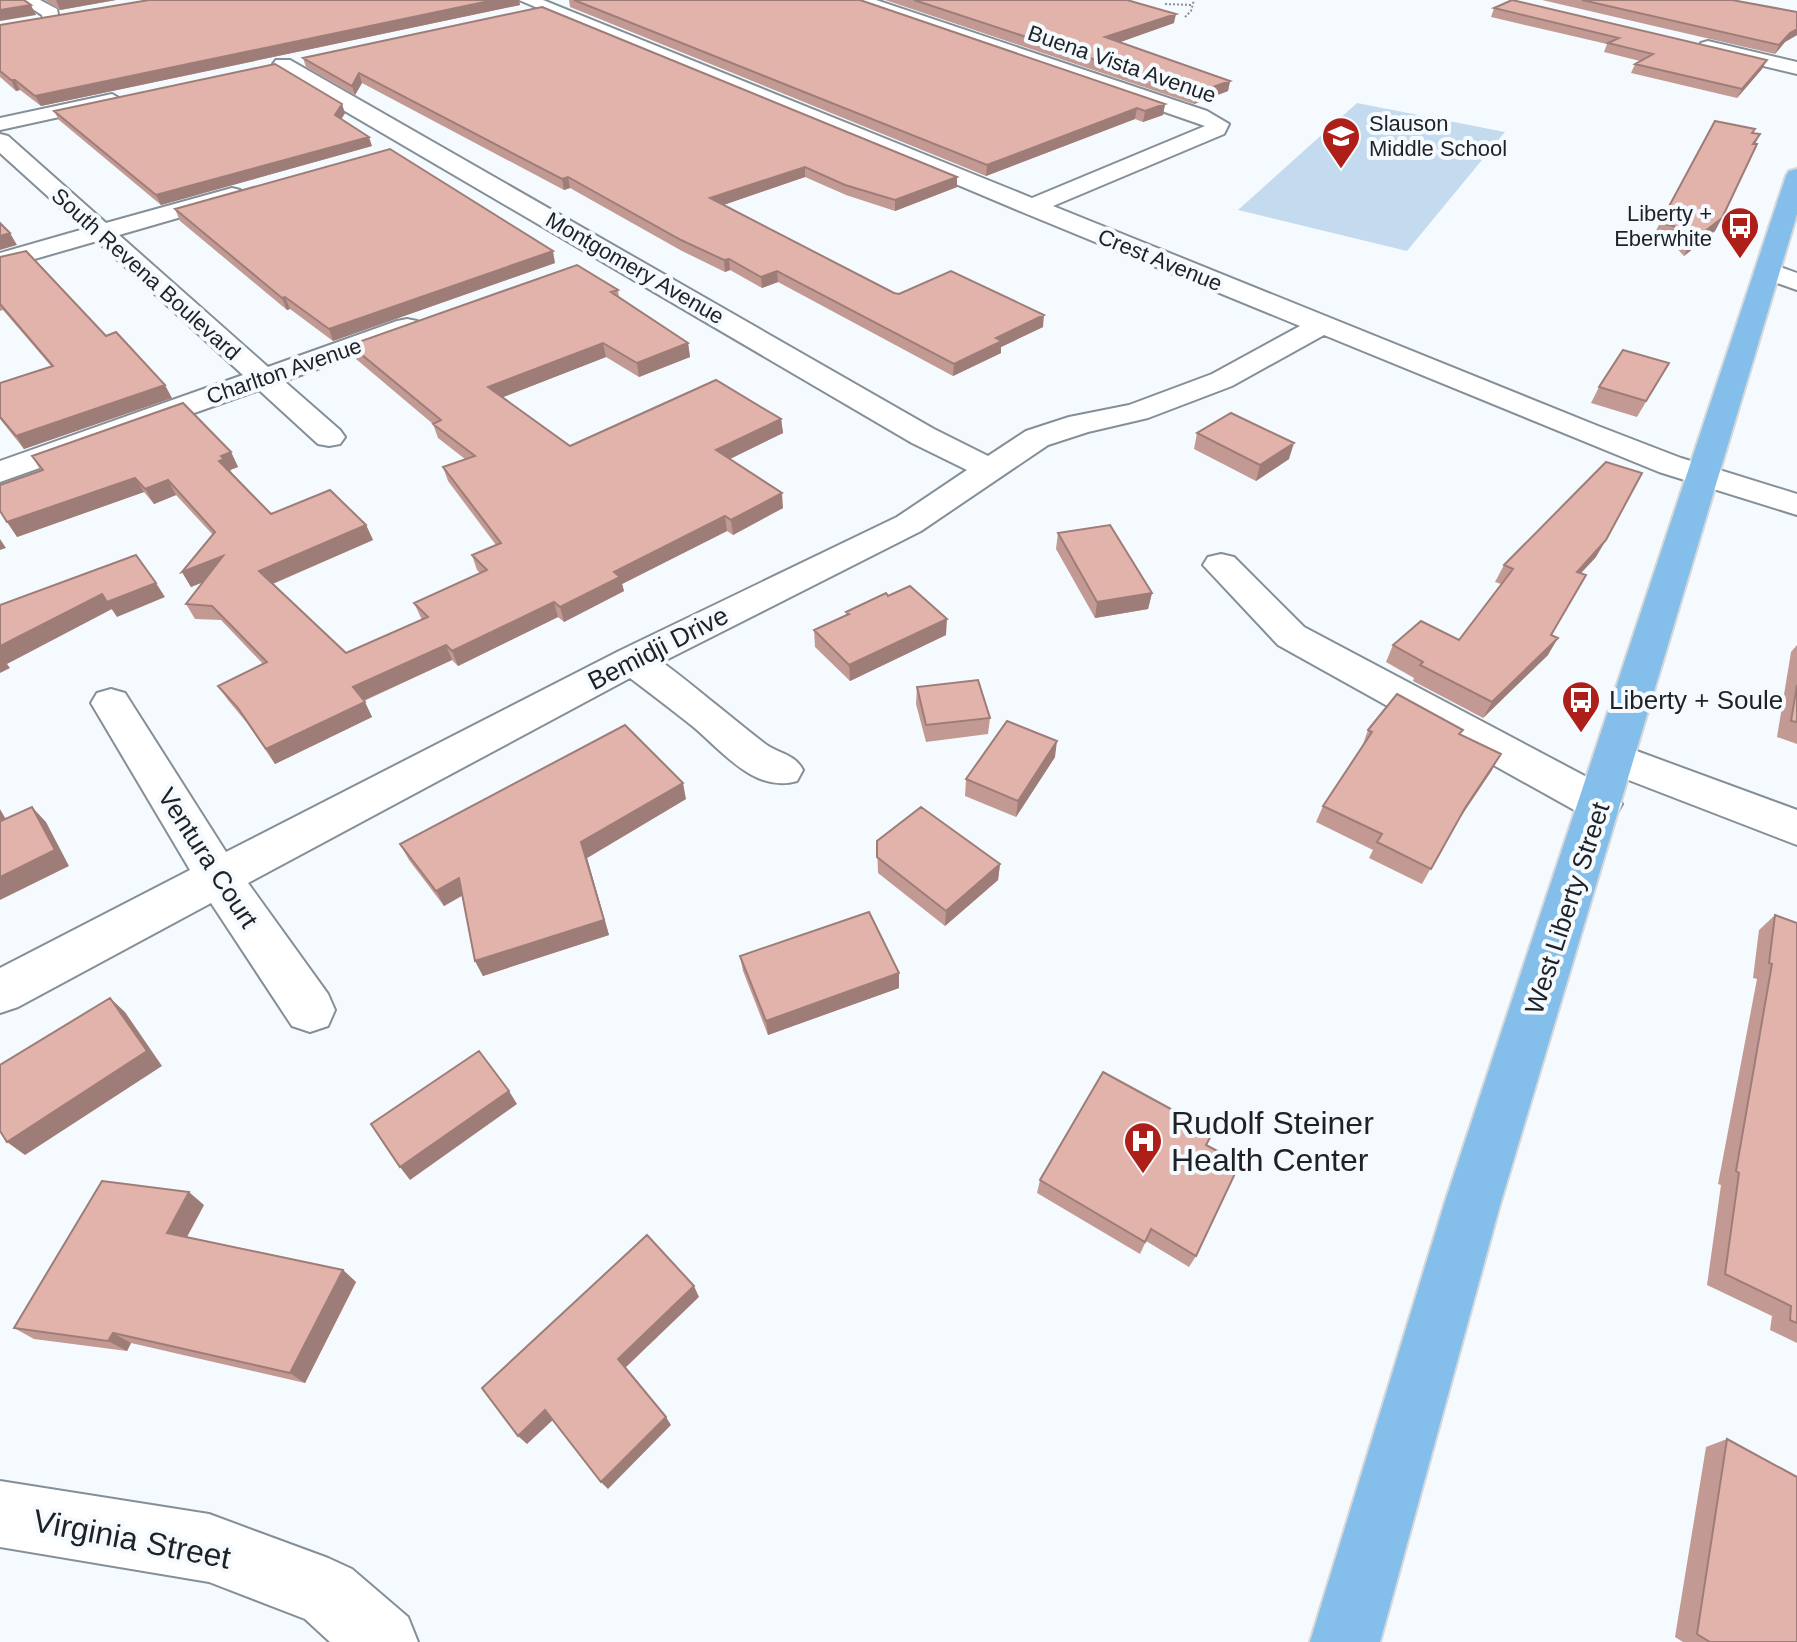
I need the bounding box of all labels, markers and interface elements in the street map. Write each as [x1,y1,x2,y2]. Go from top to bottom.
street label: Buena Vista Avenue [1025,20,1219,108]
place label: Slauson Middle School [1369,111,1507,161]
school or university icon: Slauson Middle School [1320,115,1362,170]
street label: South Revena Boulevard [47,183,245,365]
place label: Liberty + Eberwhite [1614,201,1712,251]
bus stop icon: Liberty + Eberwhite [1719,205,1761,260]
street label: Montgomery Avenue [542,207,728,329]
street label: Crest Avenue [1094,224,1226,296]
street label: Charlton Avenue [203,333,365,409]
street label: Bemidji Drive [583,600,733,696]
bus stop icon: Liberty + Soule [1560,679,1602,734]
place label: Liberty + Soule [1609,685,1783,715]
street label: Ventura Court [152,783,265,934]
street label: West Liberty Street [1519,798,1616,1018]
place label: Rudolf Steiner Health Center [1171,1105,1374,1178]
hospital icon: Rudolf Steiner Health Center [1122,1120,1164,1175]
street label: Virginia Street [30,1502,234,1576]

